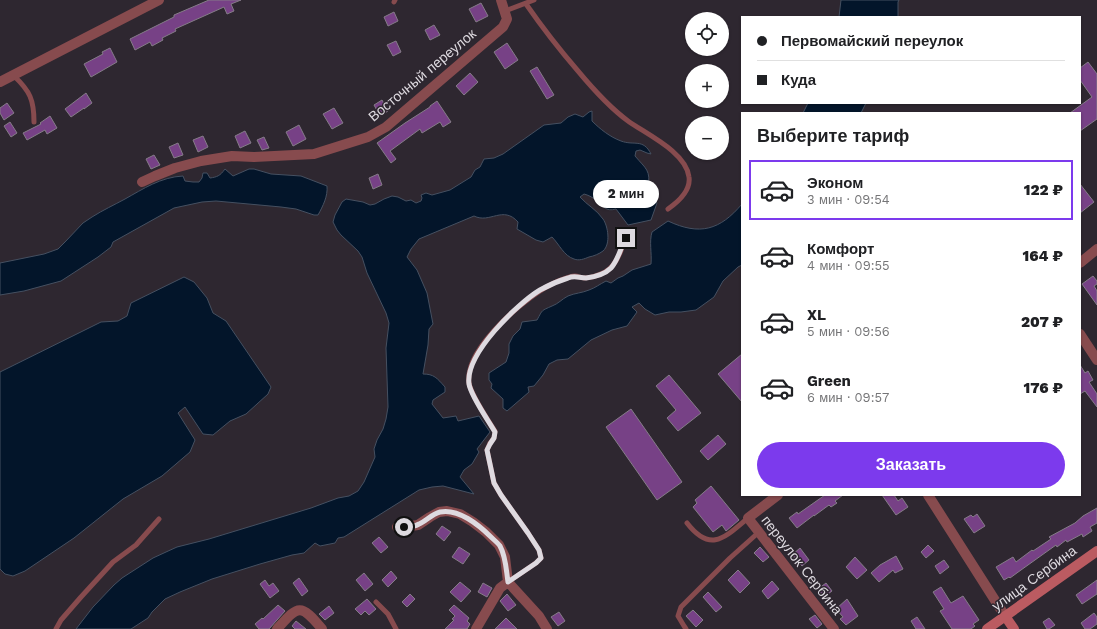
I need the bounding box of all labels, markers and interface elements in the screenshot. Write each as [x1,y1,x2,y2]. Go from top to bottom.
map controls [685,12,729,160]
button: locate [685,12,729,56]
street label: Восточный переулок [365,25,480,125]
text: Первомайский переулок [781,32,963,50]
button: + [685,64,729,108]
text: Куда [781,71,816,89]
button: − [685,116,729,160]
text: Выберите тариф [757,125,909,146]
icon: car [759,172,795,208]
text: Эконом [807,174,863,192]
callout: 2 мин [593,180,659,208]
text: 122 ₽ [1024,181,1063,199]
text: 2 мин [608,186,644,201]
text: 3 мин · 09:54 [807,192,890,207]
route end [617,229,635,247]
icon: car [759,238,795,274]
text: Комфорт [807,240,874,258]
text: 164 ₽ [1023,247,1063,265]
text: 4 мин · 09:55 [807,258,890,273]
icon: car [759,304,795,340]
text: XL [807,306,826,324]
text: 207 ₽ [1021,313,1063,331]
text: 5 мин · 09:56 [807,324,890,339]
icon: car [759,370,795,406]
text: Green [807,372,851,390]
text: 176 ₽ [1024,379,1063,397]
text: 6 мин · 09:57 [807,390,889,405]
button: Заказать [757,442,1065,488]
street label: переулок Сербина [758,512,846,618]
route start [395,518,413,536]
street label: улица Сербина [989,542,1079,614]

